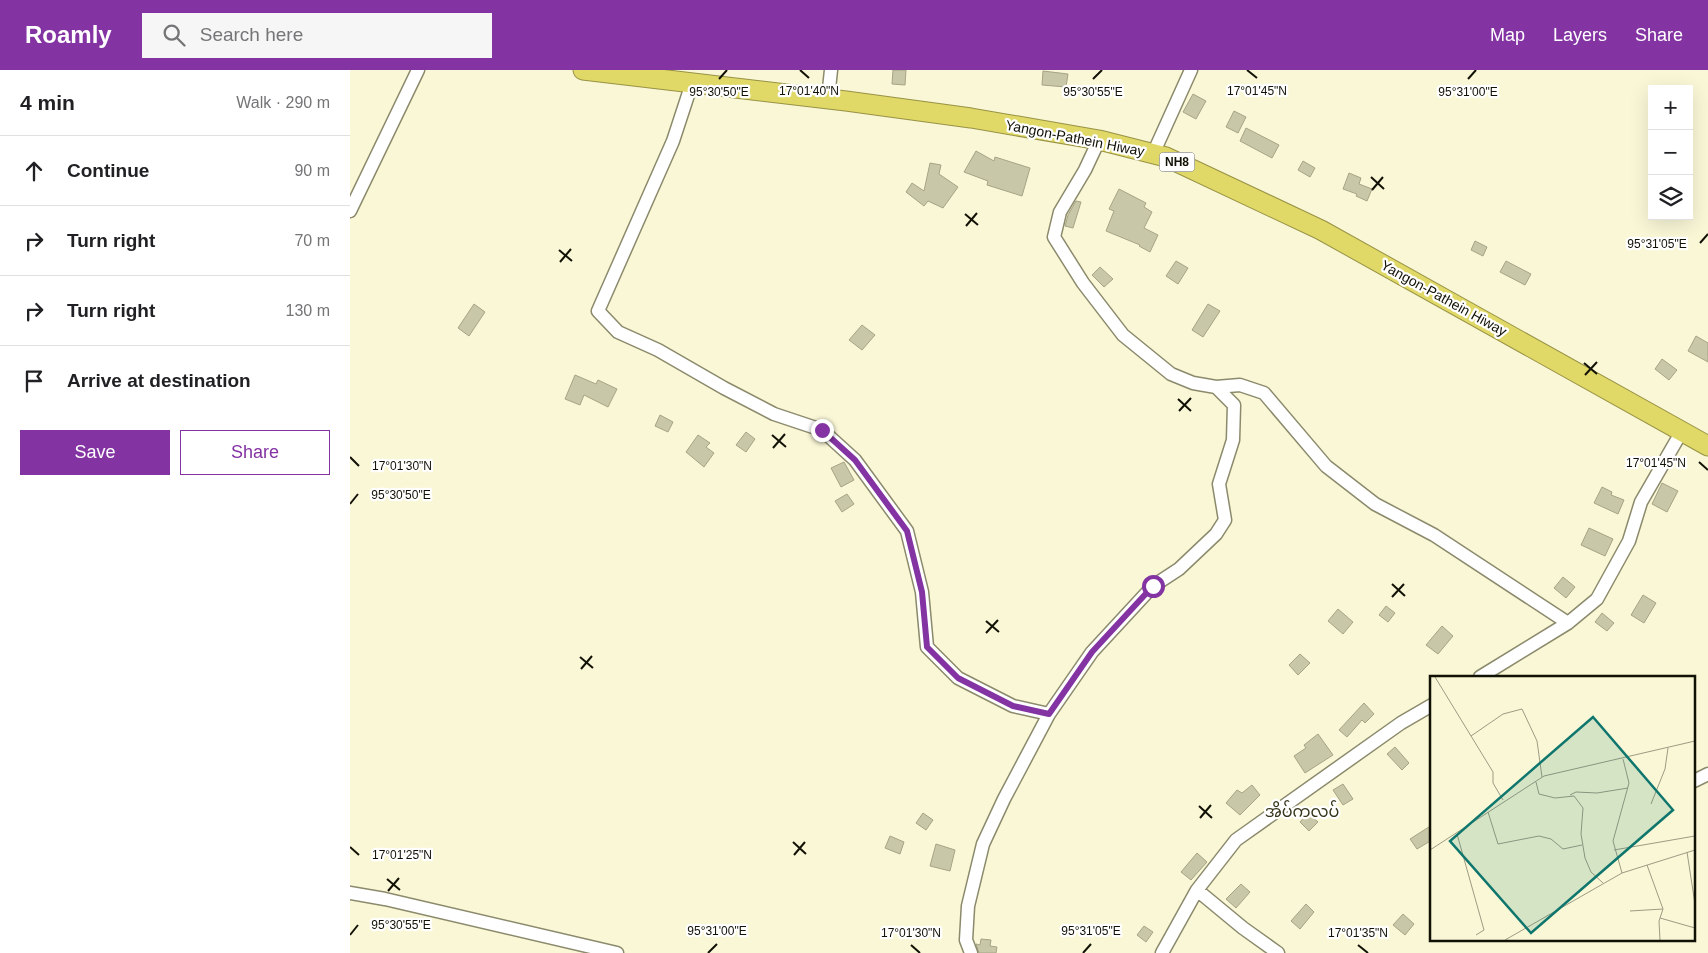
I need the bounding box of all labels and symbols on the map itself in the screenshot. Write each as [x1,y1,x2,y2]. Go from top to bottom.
text: 17°01'40"N [779,84,839,98]
text: 17°01'45"N [1227,84,1287,98]
text: 95°30'50"E [689,85,749,99]
text: 95°30'55"E [1063,85,1123,99]
text: 95°31'00"E [1438,85,1498,99]
street label: Yangon-Pathein Hiway [1004,117,1146,159]
road number: NH8 [1160,152,1194,171]
text: 95°31'05"E [1627,237,1687,251]
street label: Yangon-Pathein Hiway [1378,257,1510,339]
route end [811,419,834,442]
text: 17°01'45"N [1626,456,1686,470]
text: 17°01'30"N [372,459,432,473]
text: 95°30'50"E [371,488,431,502]
route start [1142,575,1165,598]
inset map [1430,676,1696,940]
district label: အိပ်ကလပ် [1265,800,1339,820]
text: 17°01'25"N [372,848,432,862]
text: 95°30'55"E [371,918,431,932]
text: 95°31'00"E [687,924,747,938]
text: 95°31'05"E [1061,924,1121,938]
text: 17°01'30"N [881,926,941,940]
text: 17°01'35"N [1328,926,1388,940]

